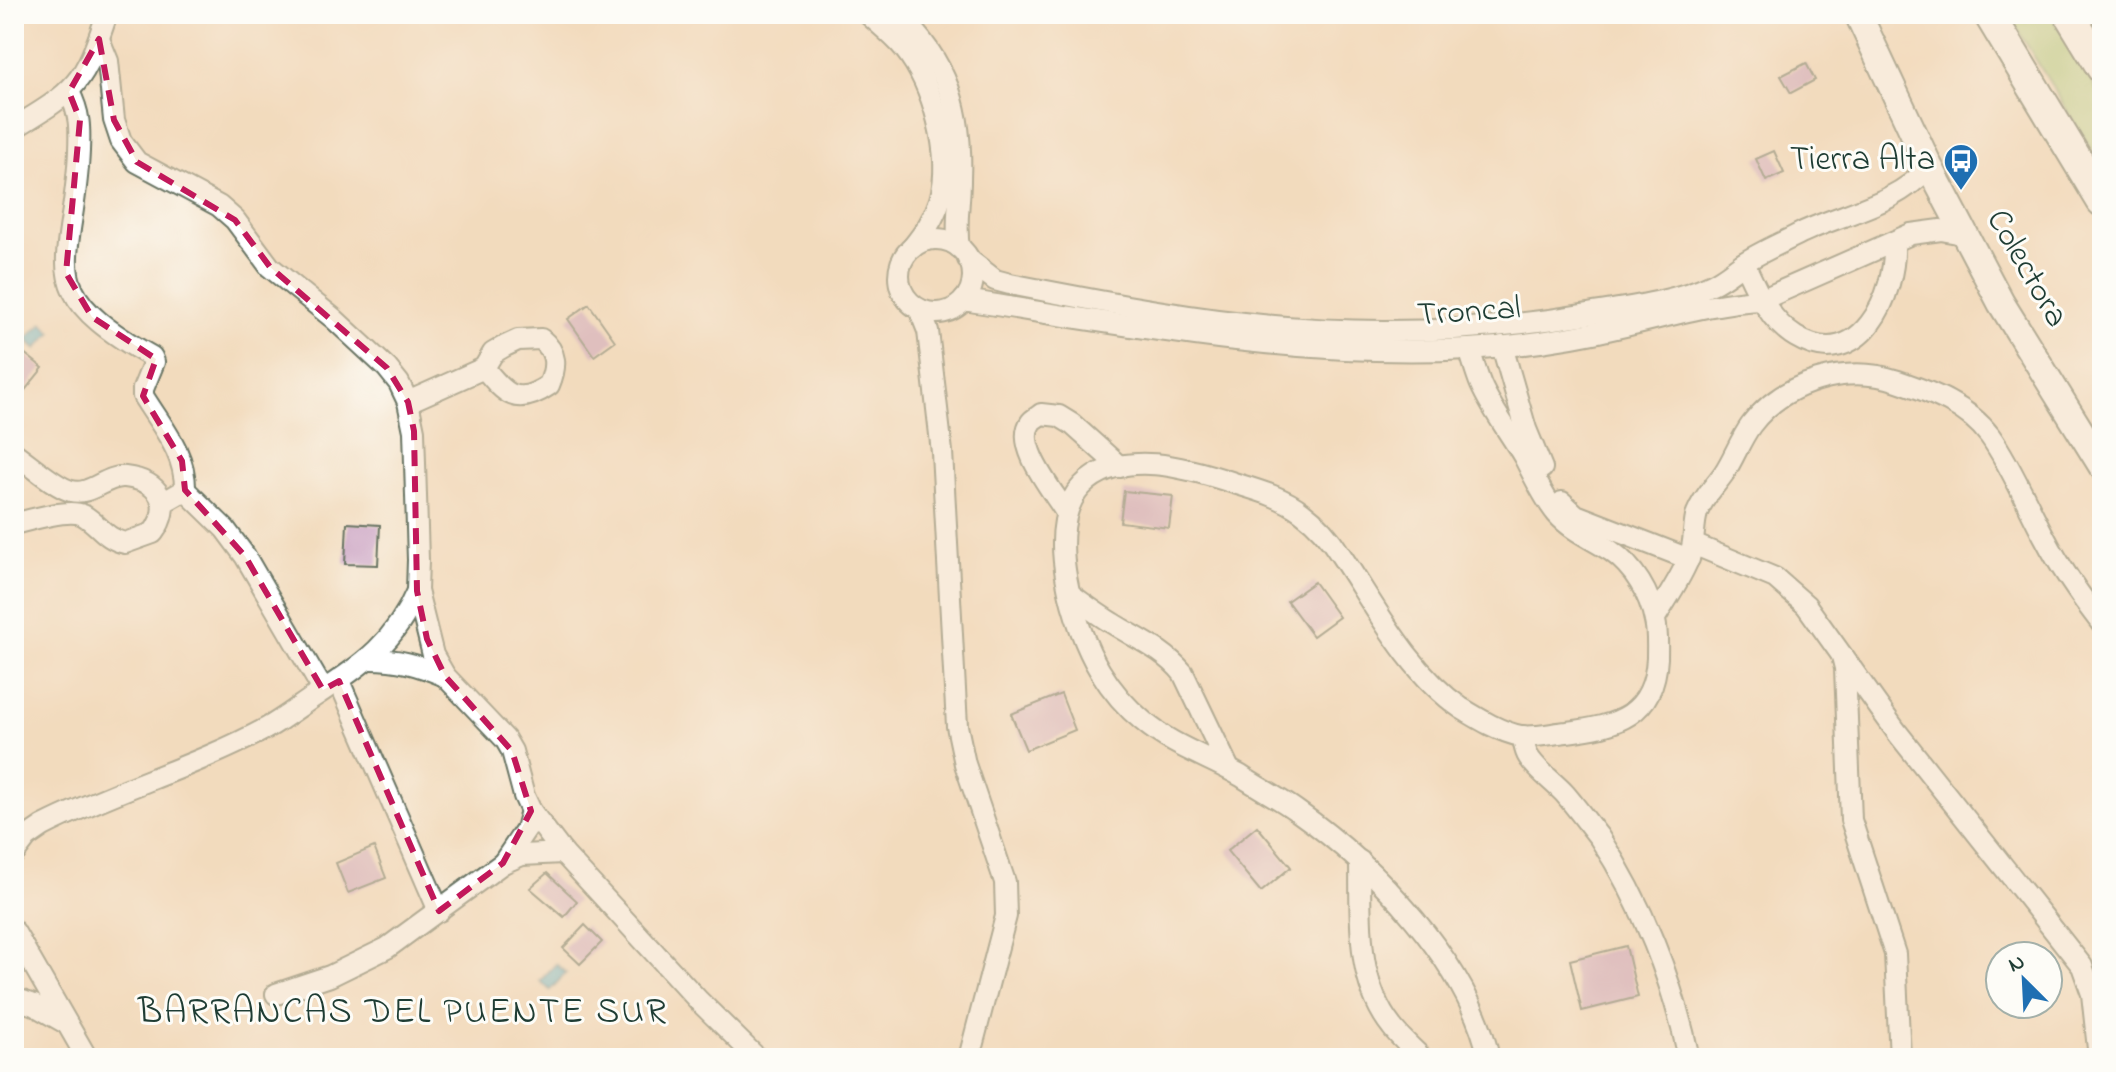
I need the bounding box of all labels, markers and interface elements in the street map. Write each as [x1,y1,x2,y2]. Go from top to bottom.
place label: Tierra Alta [1790,136,1935,186]
bus stop icon: Tierra Alta [1942,142,1980,192]
street label: Colectora [1972,200,2080,338]
street label: Troncal [1416,284,1522,342]
north arrow [1984,940,2064,1020]
text: N [2004,947,2030,982]
district label: BARRANCAS DEL PUENTE SUR [137,987,668,1040]

